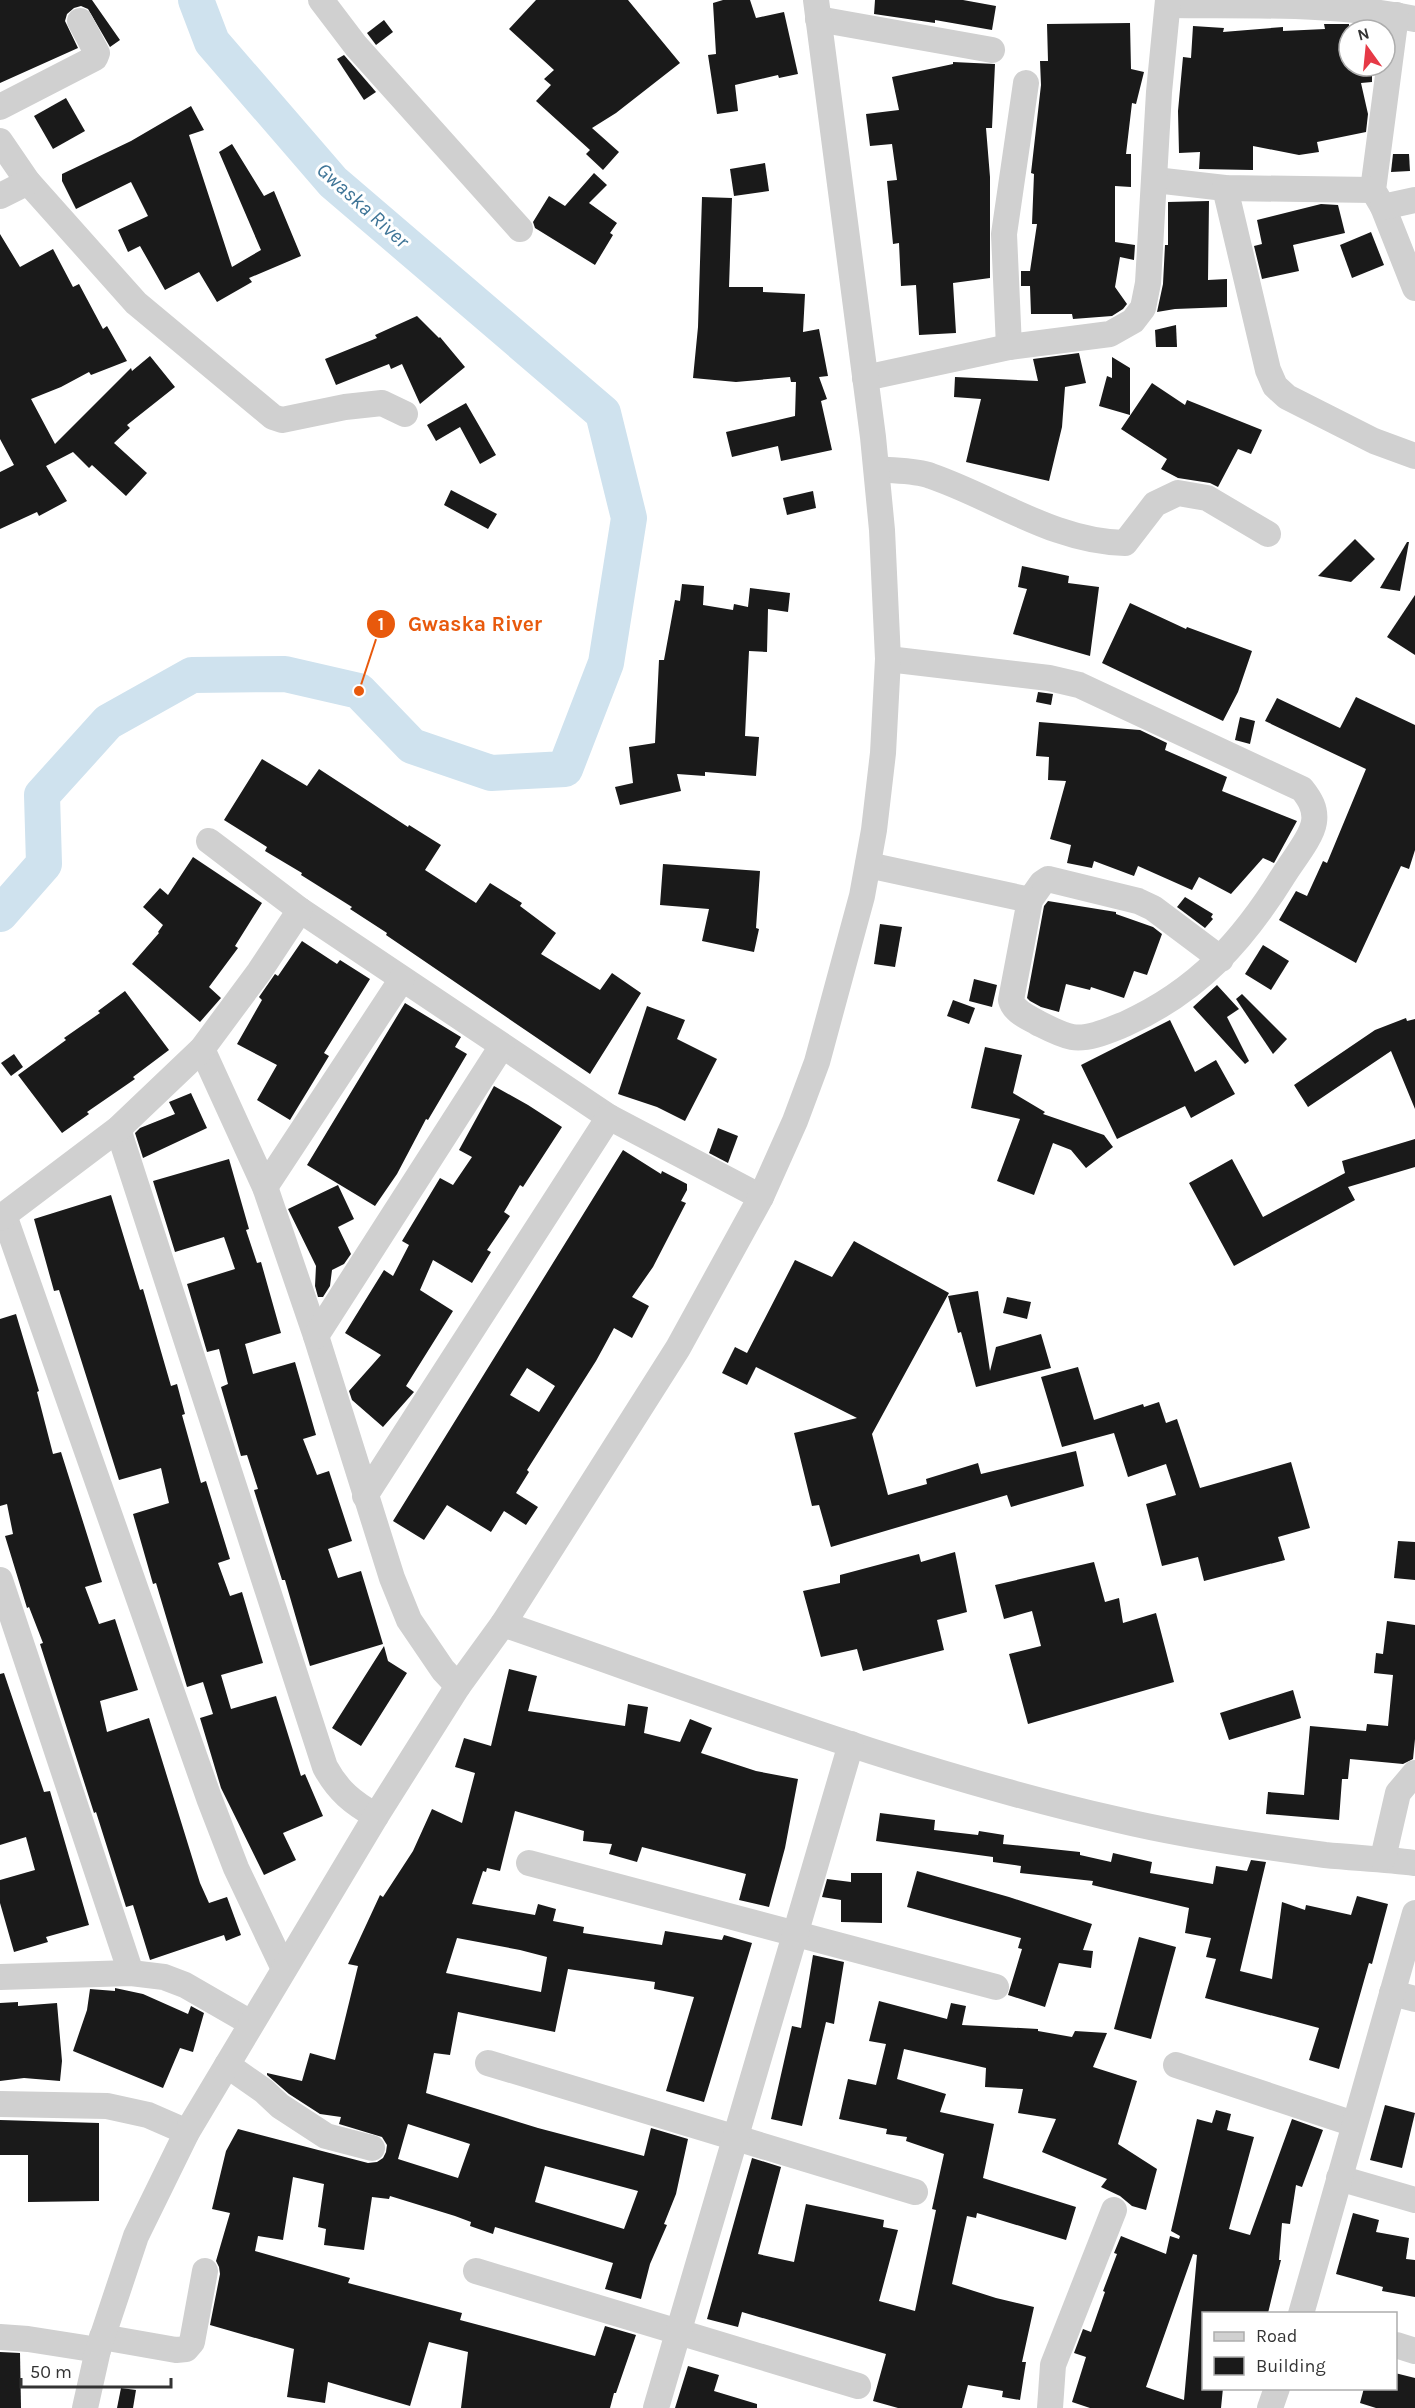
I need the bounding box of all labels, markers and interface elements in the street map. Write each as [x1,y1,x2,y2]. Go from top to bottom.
north arrow [1337,18,1397,78]
text: N [1355,23,1371,45]
water label: Gwaska River [312,157,415,253]
callout: Gwaska River [366,604,554,643]
text: Gwaska River [408,612,543,636]
text: 1 [378,613,384,635]
legend [1202,2312,1397,2390]
text: Road [1256,2325,1297,2347]
scale bar [21,2351,171,2389]
text: Building [1256,2355,1326,2377]
text: 50 m [30,2361,72,2383]

